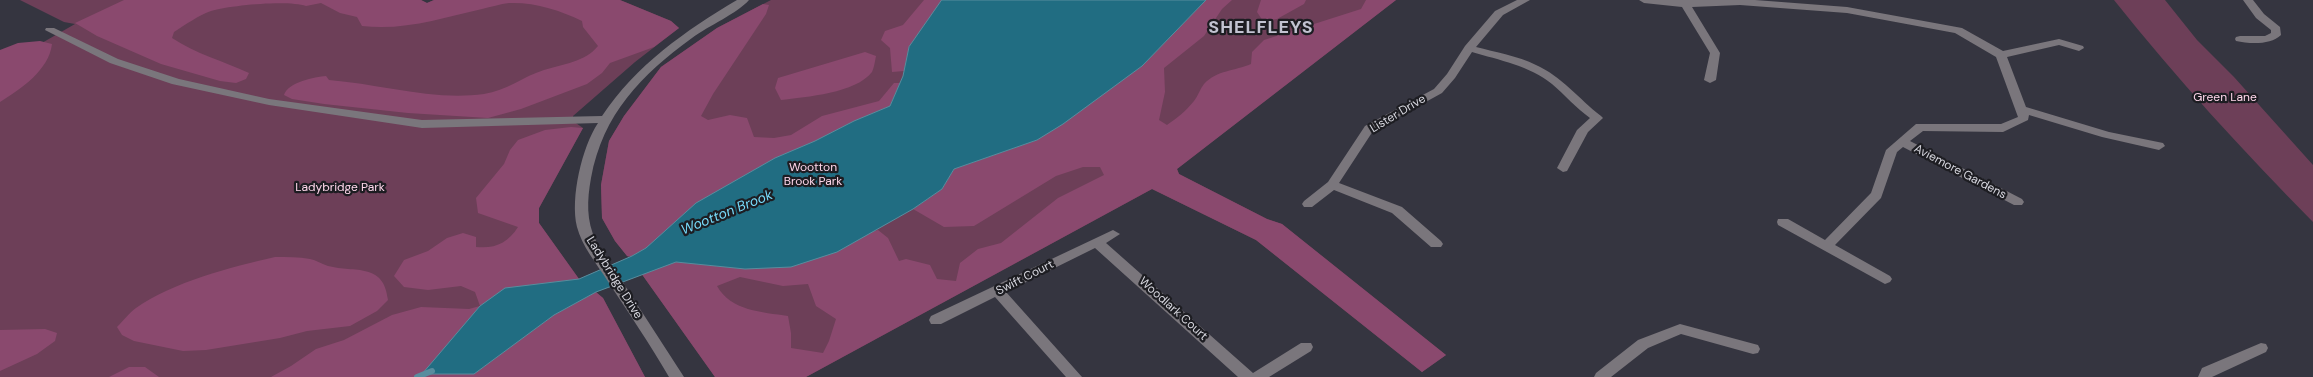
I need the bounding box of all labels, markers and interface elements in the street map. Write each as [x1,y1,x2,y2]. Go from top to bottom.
district label: SHELFLEYS [1207,17,1315,39]
park label: Green Lane [2193,91,2257,105]
street label: Lister Drive [1368,92,1428,136]
street label: Aviemore Gardens [1911,142,2009,202]
park label: Wootton Brook Park [784,161,842,189]
park label: Ladybridge Park [295,181,385,195]
water label: Wootton Brook [679,187,775,239]
street label: Ladybridge Drive [583,234,645,322]
street label: Swift Court [994,257,1056,299]
street label: Woodlark Court [1136,274,1210,344]

